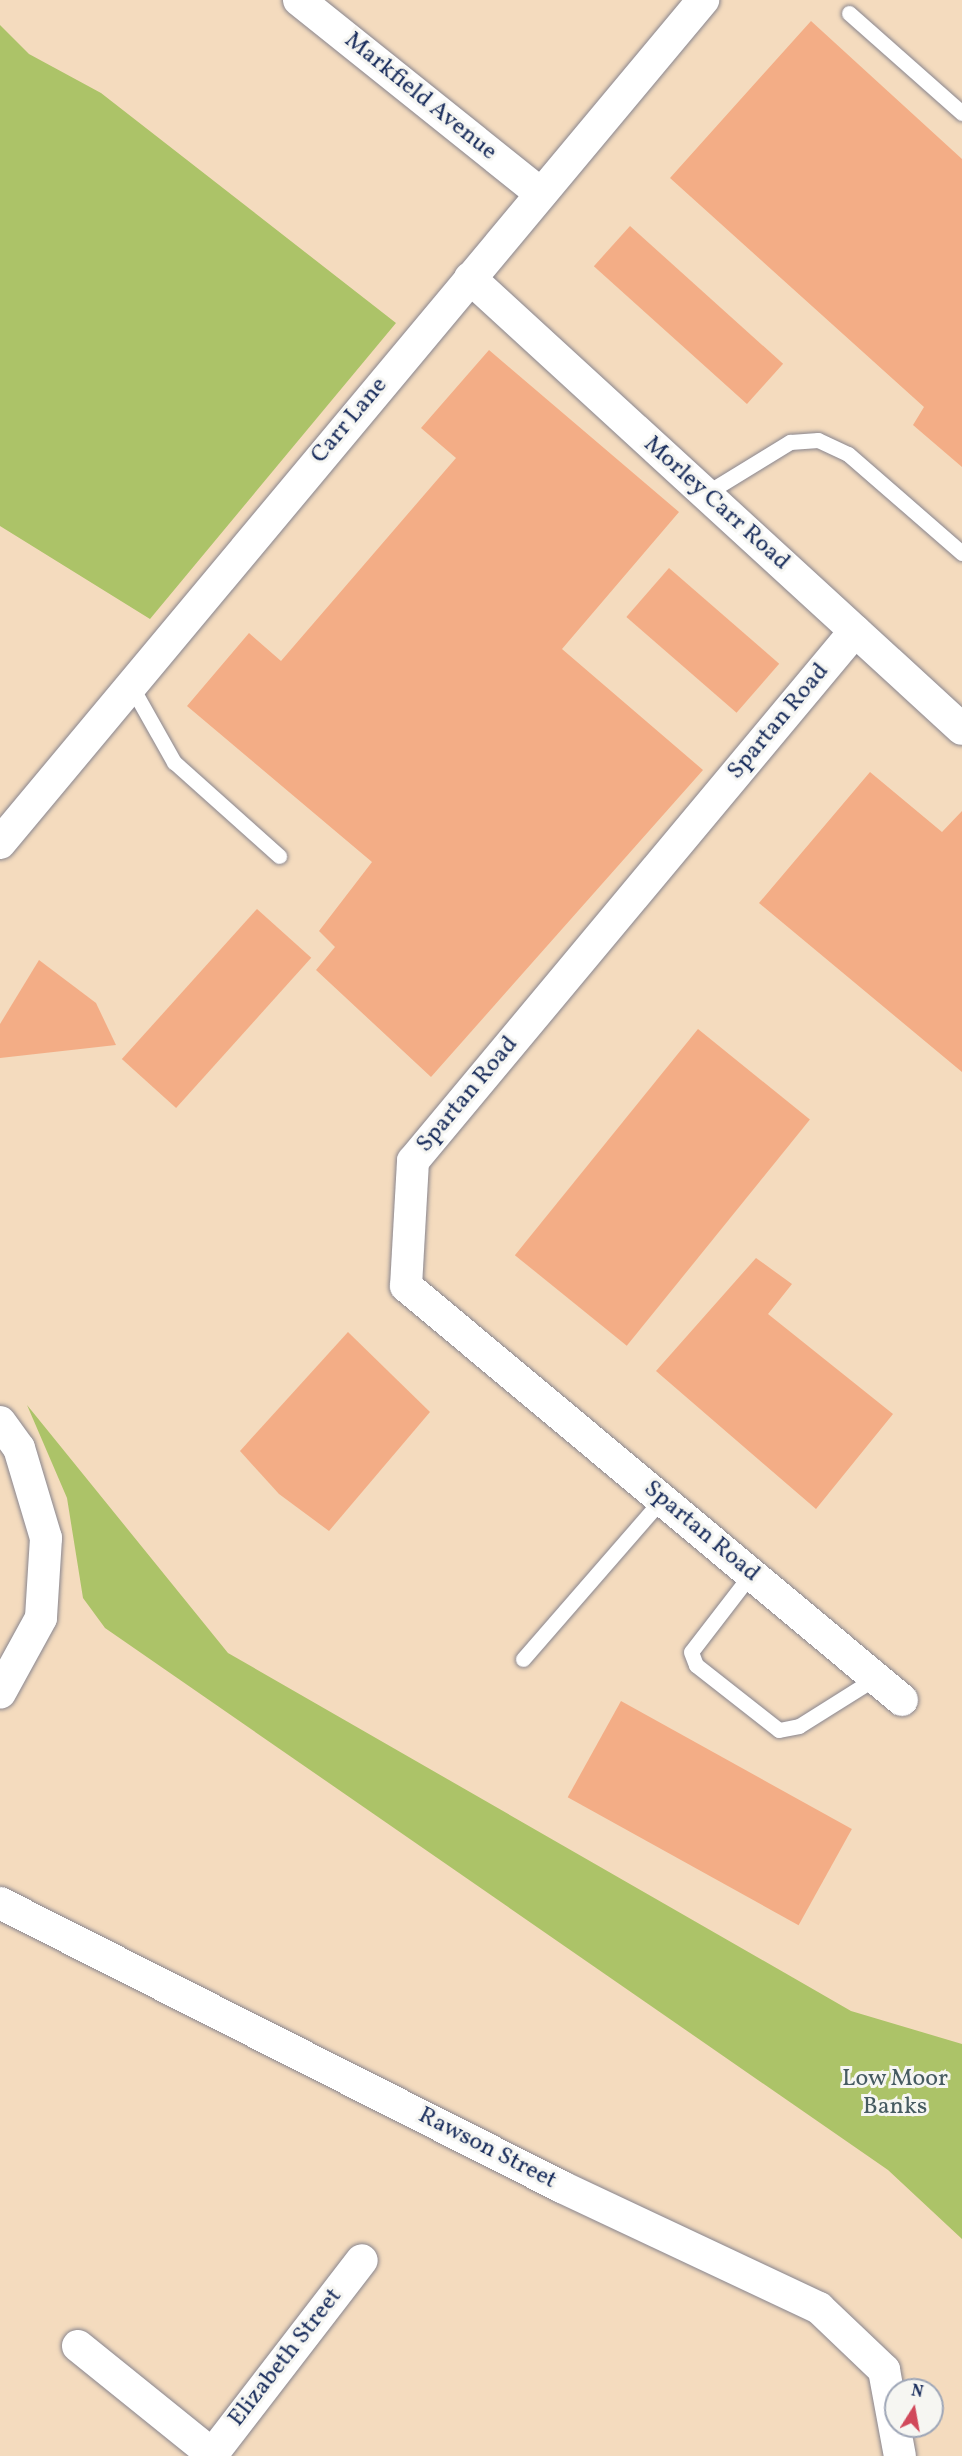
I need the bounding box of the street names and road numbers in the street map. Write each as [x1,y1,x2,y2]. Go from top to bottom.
street label: Markfield Avenue [338,27,502,167]
street label: Carr Lane [306,372,394,470]
street label: Morley Carr Road [637,431,795,577]
street label: Spartan Road [722,658,836,786]
street label: Spartan Road [411,1031,525,1159]
street label: Spartan Road [637,1475,765,1589]
street label: Rawson Street [413,2102,561,2196]
street label: Elizabeth Street [223,2283,349,2433]

